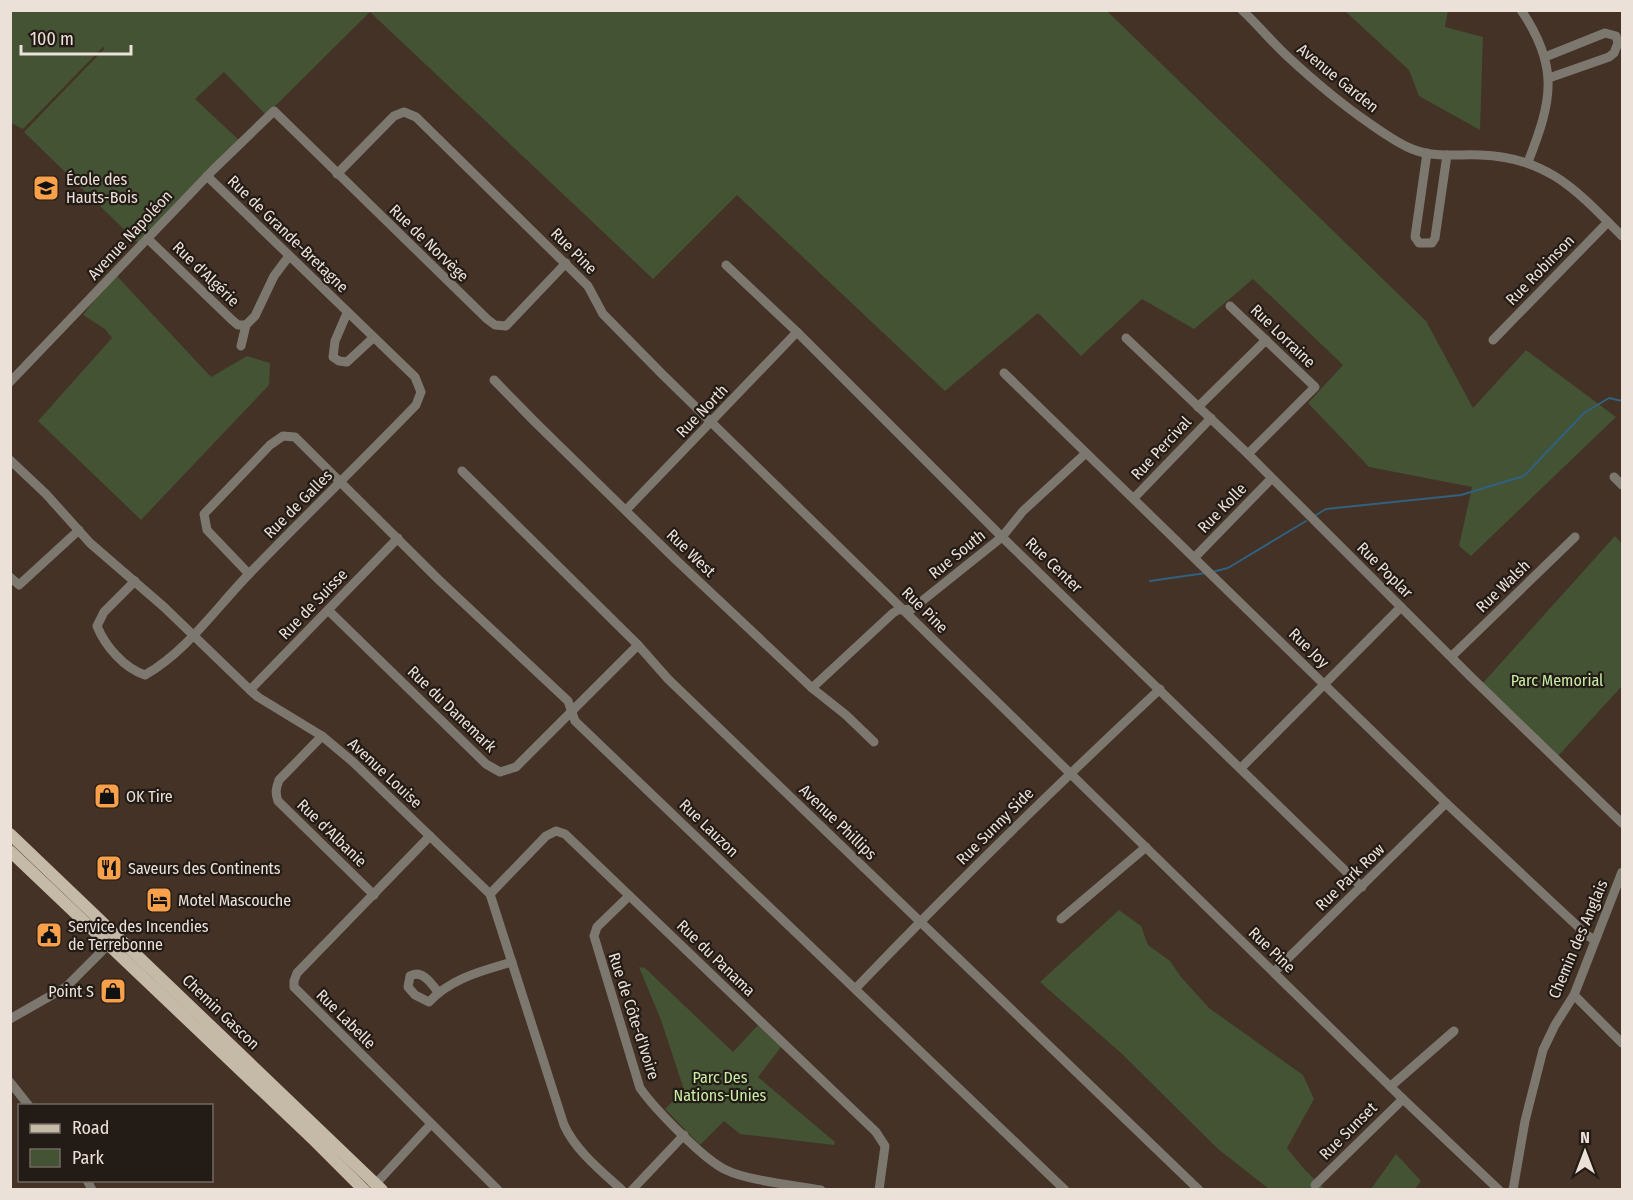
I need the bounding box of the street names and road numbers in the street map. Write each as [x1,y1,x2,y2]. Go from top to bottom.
street label: Avenue Garden [1294,39,1382,117]
street label: Rue de Grande-Bretagne [224,171,352,297]
street label: Avenue Napoléon [84,186,176,284]
street label: Rue de Norvège [385,200,473,286]
street label: Rue Pine [547,224,601,278]
street label: Rue Robinson [1502,231,1578,309]
street label: Rue d'Algérie [169,237,243,311]
street label: Rue Lorraine [1247,300,1319,372]
street label: Rue North [672,381,732,441]
street label: Rue Percival [1127,412,1195,484]
street label: Rue de Galles [260,466,336,542]
street label: Rue Kolle [1194,479,1250,537]
street label: Rue West [663,525,720,581]
street label: Rue South [925,525,989,583]
street label: Rue Center [1022,533,1087,597]
street label: Rue Poplar [1353,538,1417,602]
street label: Rue Walsh [1472,556,1534,616]
street label: Rue de Suisse [275,565,351,643]
street label: Rue Pine [898,583,952,637]
street label: Rue Joy [1285,624,1334,672]
street label: Rue du Danemark [404,662,501,756]
street label: Avenue Louise [344,734,426,812]
street label: Avenue Phillips [795,780,881,864]
street label: Rue Sunny Side [953,783,1038,868]
street label: Rue d'Albanie [293,795,371,871]
street label: Rue Lauzon [675,795,743,861]
street label: Rue Park Row [1312,839,1389,915]
street label: Chemin des Anglais [1544,877,1612,1001]
street label: Rue du Panama [673,916,759,1000]
street label: Rue Pine [1245,923,1299,977]
street label: Rue de Côte-d'Ivoire [604,950,664,1082]
street label: Chemin Gascon [178,970,264,1054]
street label: Rue Labelle [312,985,380,1053]
street label: Rue Sunset [1315,1098,1381,1164]

